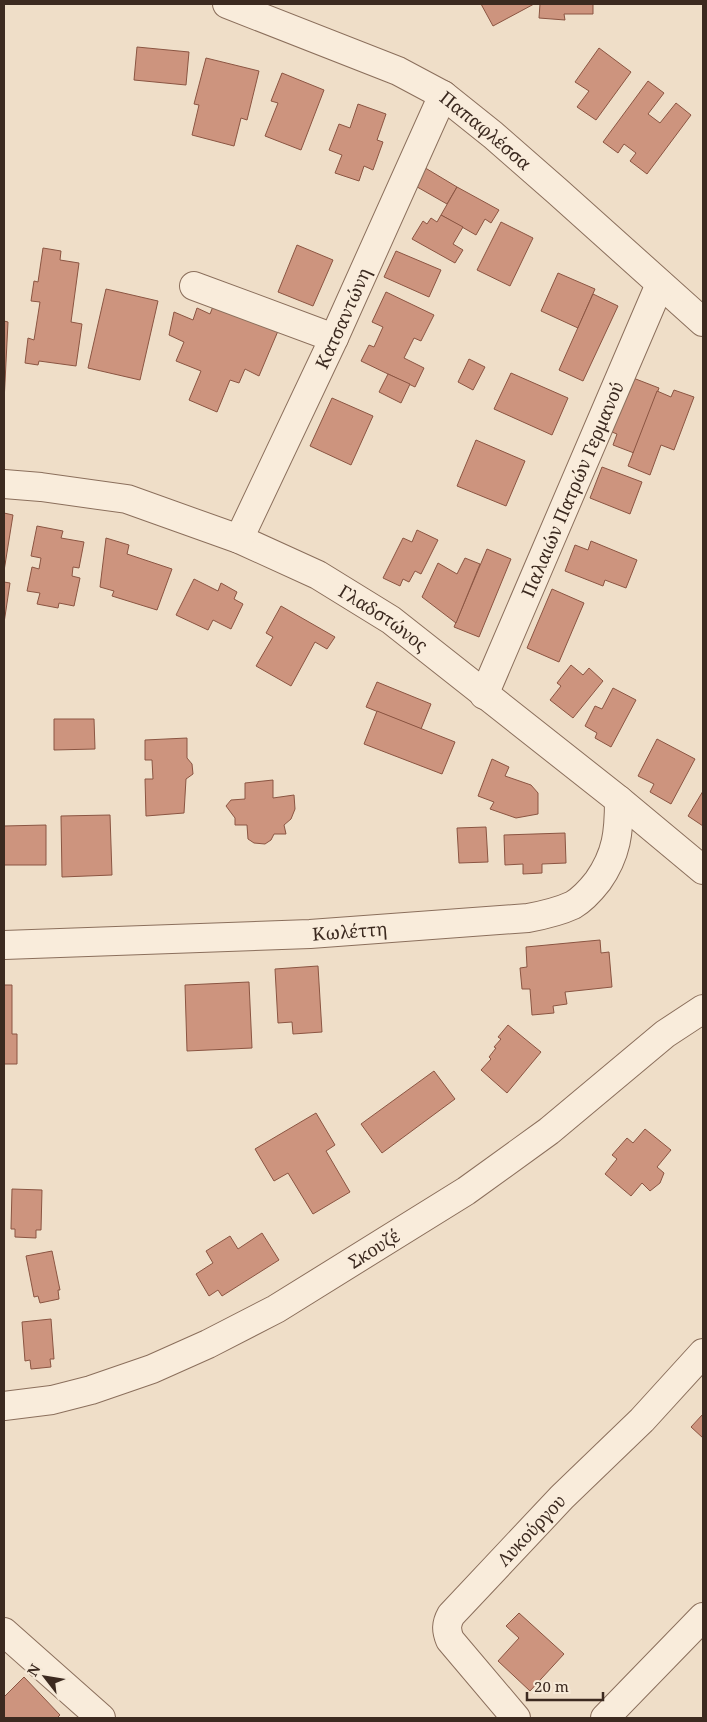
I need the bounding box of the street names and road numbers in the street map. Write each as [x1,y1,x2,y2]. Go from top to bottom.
street label: Παπαφλέσσα [435,85,537,175]
street label: Κατσαντώνη [309,264,376,372]
street label: Παλαιών Πατρών Γερμανού [515,377,629,601]
street label: Γλαδστώνος [334,579,433,657]
street label: Κωλέττη [311,916,388,946]
street label: Σκουζέ [343,1223,404,1273]
street label: Λυκούργου [491,1489,571,1571]

